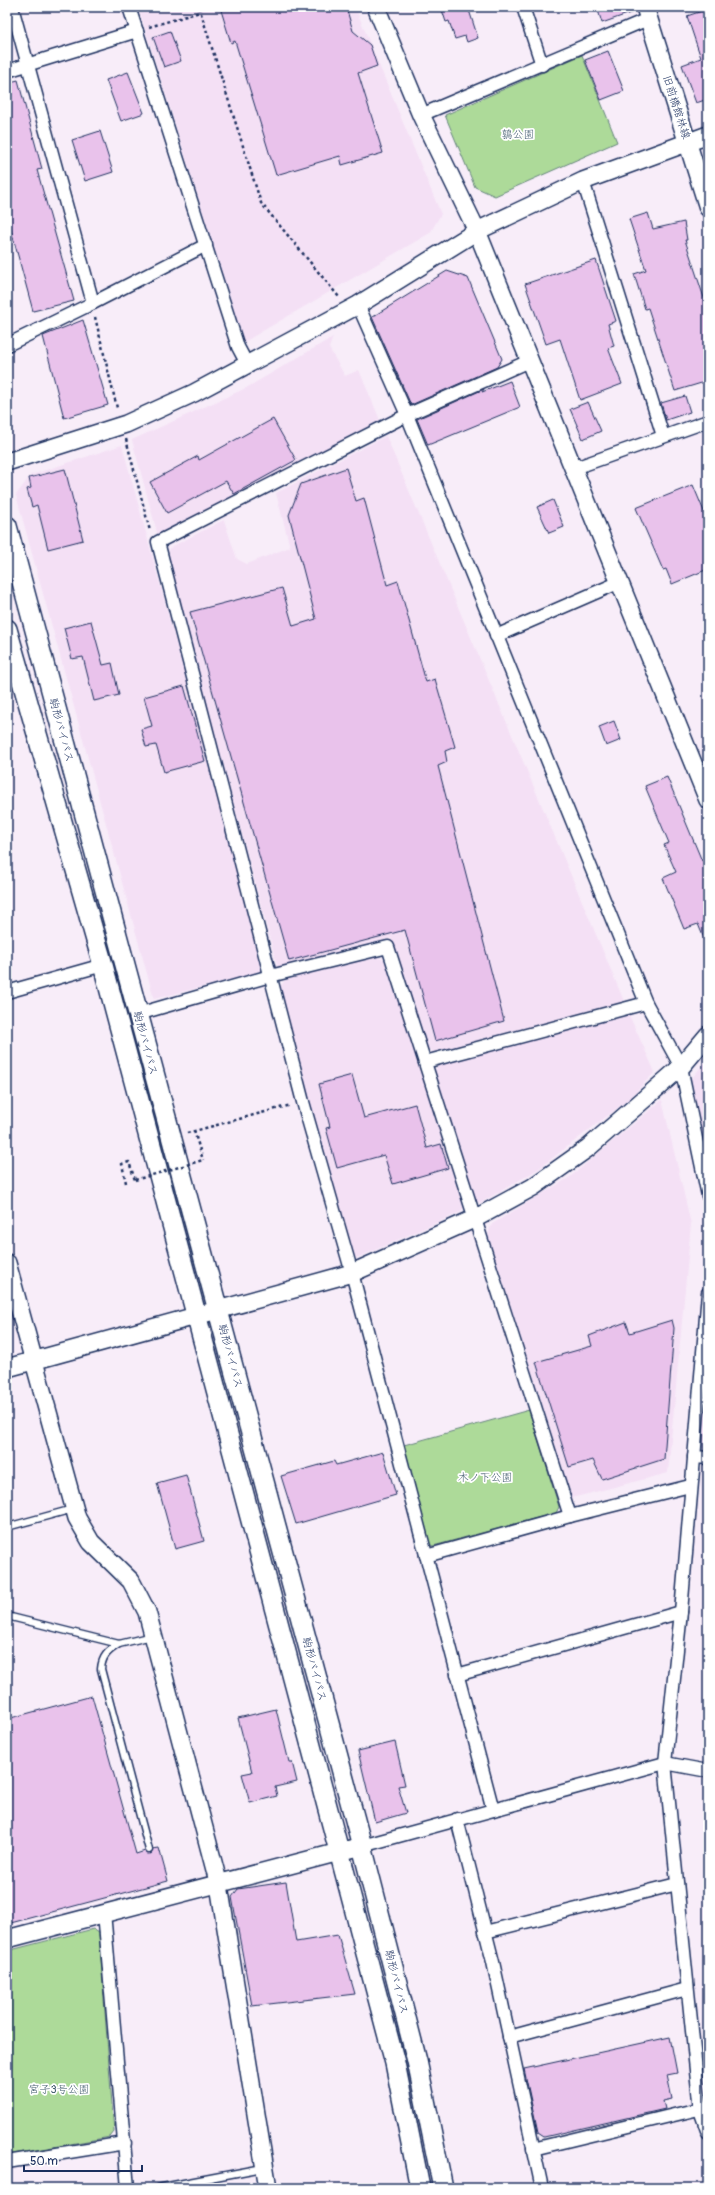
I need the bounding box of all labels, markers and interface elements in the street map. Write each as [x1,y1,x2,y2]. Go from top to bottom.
street label: 旧前橋館林線 [660,74,693,141]
park label: 鶉公園 [502,128,535,141]
street label: 駒形バイパス [47,697,76,764]
street label: 駒形バイパス [131,1010,160,1077]
street label: 駒形バイパス [216,1323,245,1390]
park label: 木ノ下公園 [458,1471,513,1484]
street label: 駒形バイパス [300,1636,329,1703]
street label: 駒形バイパス [382,1949,411,2016]
park label: 宮子3号公園 [28,2083,90,2096]
scale bar [24,2147,142,2173]
text: 50 m [30,2154,58,2169]

